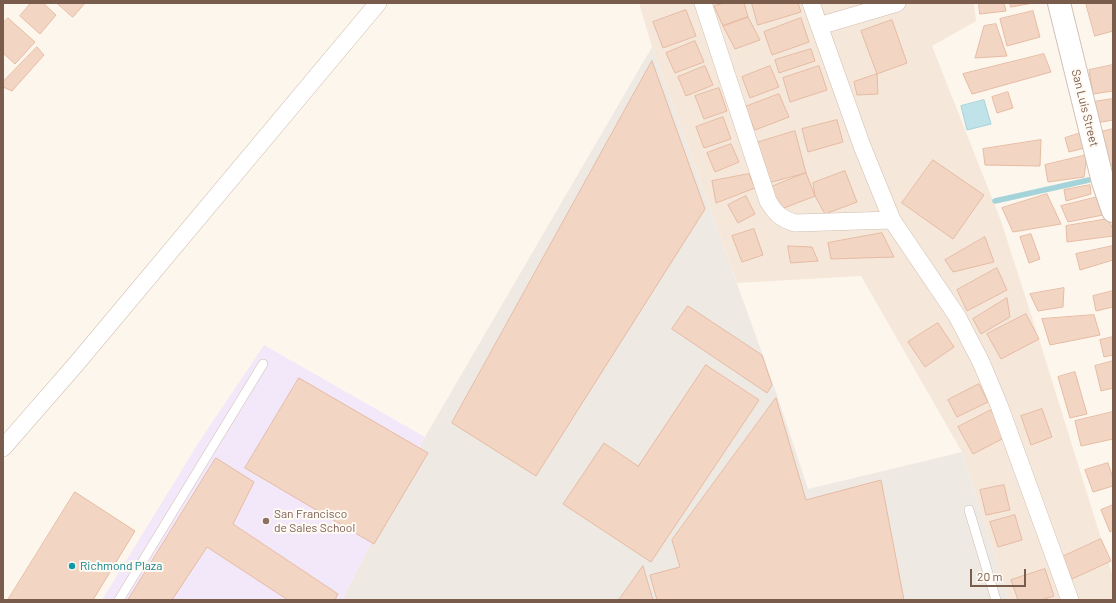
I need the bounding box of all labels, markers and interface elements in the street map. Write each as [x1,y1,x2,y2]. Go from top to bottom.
street label: San Luis Street [1068,68,1102,148]
place label: San Francisco de Sales School [274,507,355,535]
marker: San Francisco de Sales School [261,516,271,526]
place label: Richmond Plaza [80,559,162,573]
marker: Richmond Plaza [67,561,77,571]
scale bar [972,561,1028,587]
text: 20 m [977,569,1003,583]

